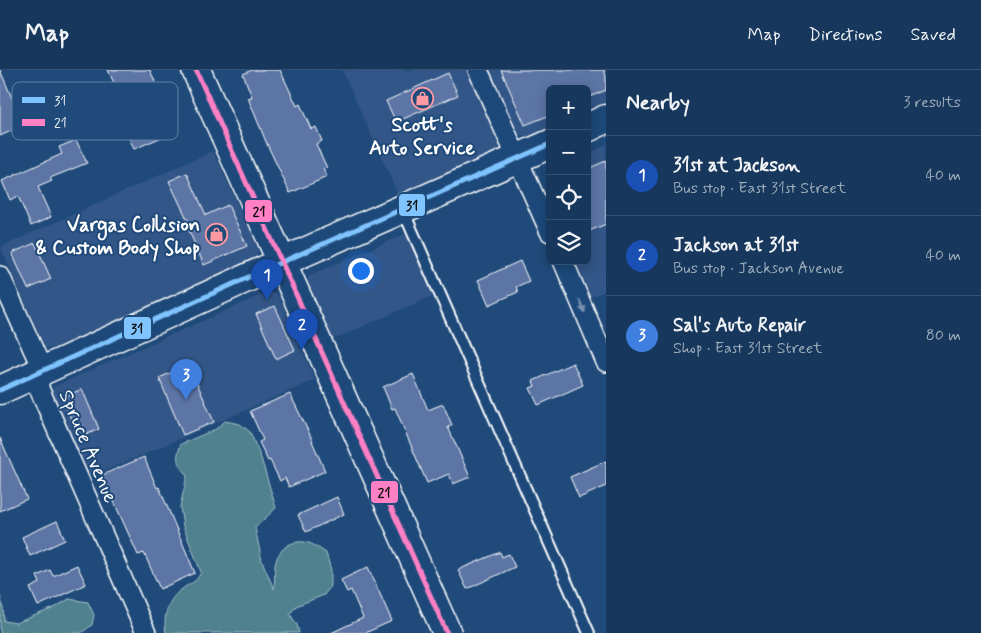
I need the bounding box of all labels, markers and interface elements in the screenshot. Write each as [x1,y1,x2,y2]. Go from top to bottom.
text: Map [25,19,69,50]
text: Map [748,23,781,47]
text: Directions [809,23,883,47]
text: Saved [911,23,956,47]
legend [12,82,178,140]
map controls [546,85,591,265]
button: + [546,85,591,130]
shop icon: Scott's Auto Service [410,86,434,110]
text: Nearby [626,89,690,117]
text: 31 [54,92,66,110]
text: 3 results [903,92,961,113]
place label: Scott's Auto Service [369,112,475,162]
text: 21 [54,114,67,132]
button: − [546,130,591,175]
text: 31st at Jackson [673,153,800,178]
text: 1 [638,165,646,186]
text: 40 m [925,165,961,186]
button: locate [546,175,591,220]
text: Bus stop · East 31st Street [673,178,846,199]
line badge: 31 [398,193,426,217]
text: 31 [406,197,418,215]
line badge: 21 [244,199,273,223]
text: 21 [253,203,265,221]
place label: Vargas Collision & Custom Body Shop [35,212,200,262]
button: layers [546,220,591,265]
shop icon: Vargas Collision & Custom Body Shop [204,223,228,247]
text: Jackson at 31st [673,233,799,258]
text: 2 [638,245,646,266]
text: 40 m [925,245,961,266]
your location [348,258,374,284]
text: Bus stop · Jackson Avenue [673,258,844,279]
pin: 1 [251,259,283,300]
one-way arrow [578,299,586,313]
pin: 2 [286,309,318,350]
text: Sal's Auto Repair [673,313,806,338]
line badge: 31 [123,316,152,340]
text: 31 [131,320,143,338]
text: 3 [638,325,646,346]
text: 80 m [926,325,961,346]
text: Shop · East 31st Street [673,338,823,359]
pin: 3 [170,359,202,400]
street label: Spruce Avenue [52,386,124,507]
line badge: 21 [370,480,399,504]
text: 21 [378,484,390,502]

